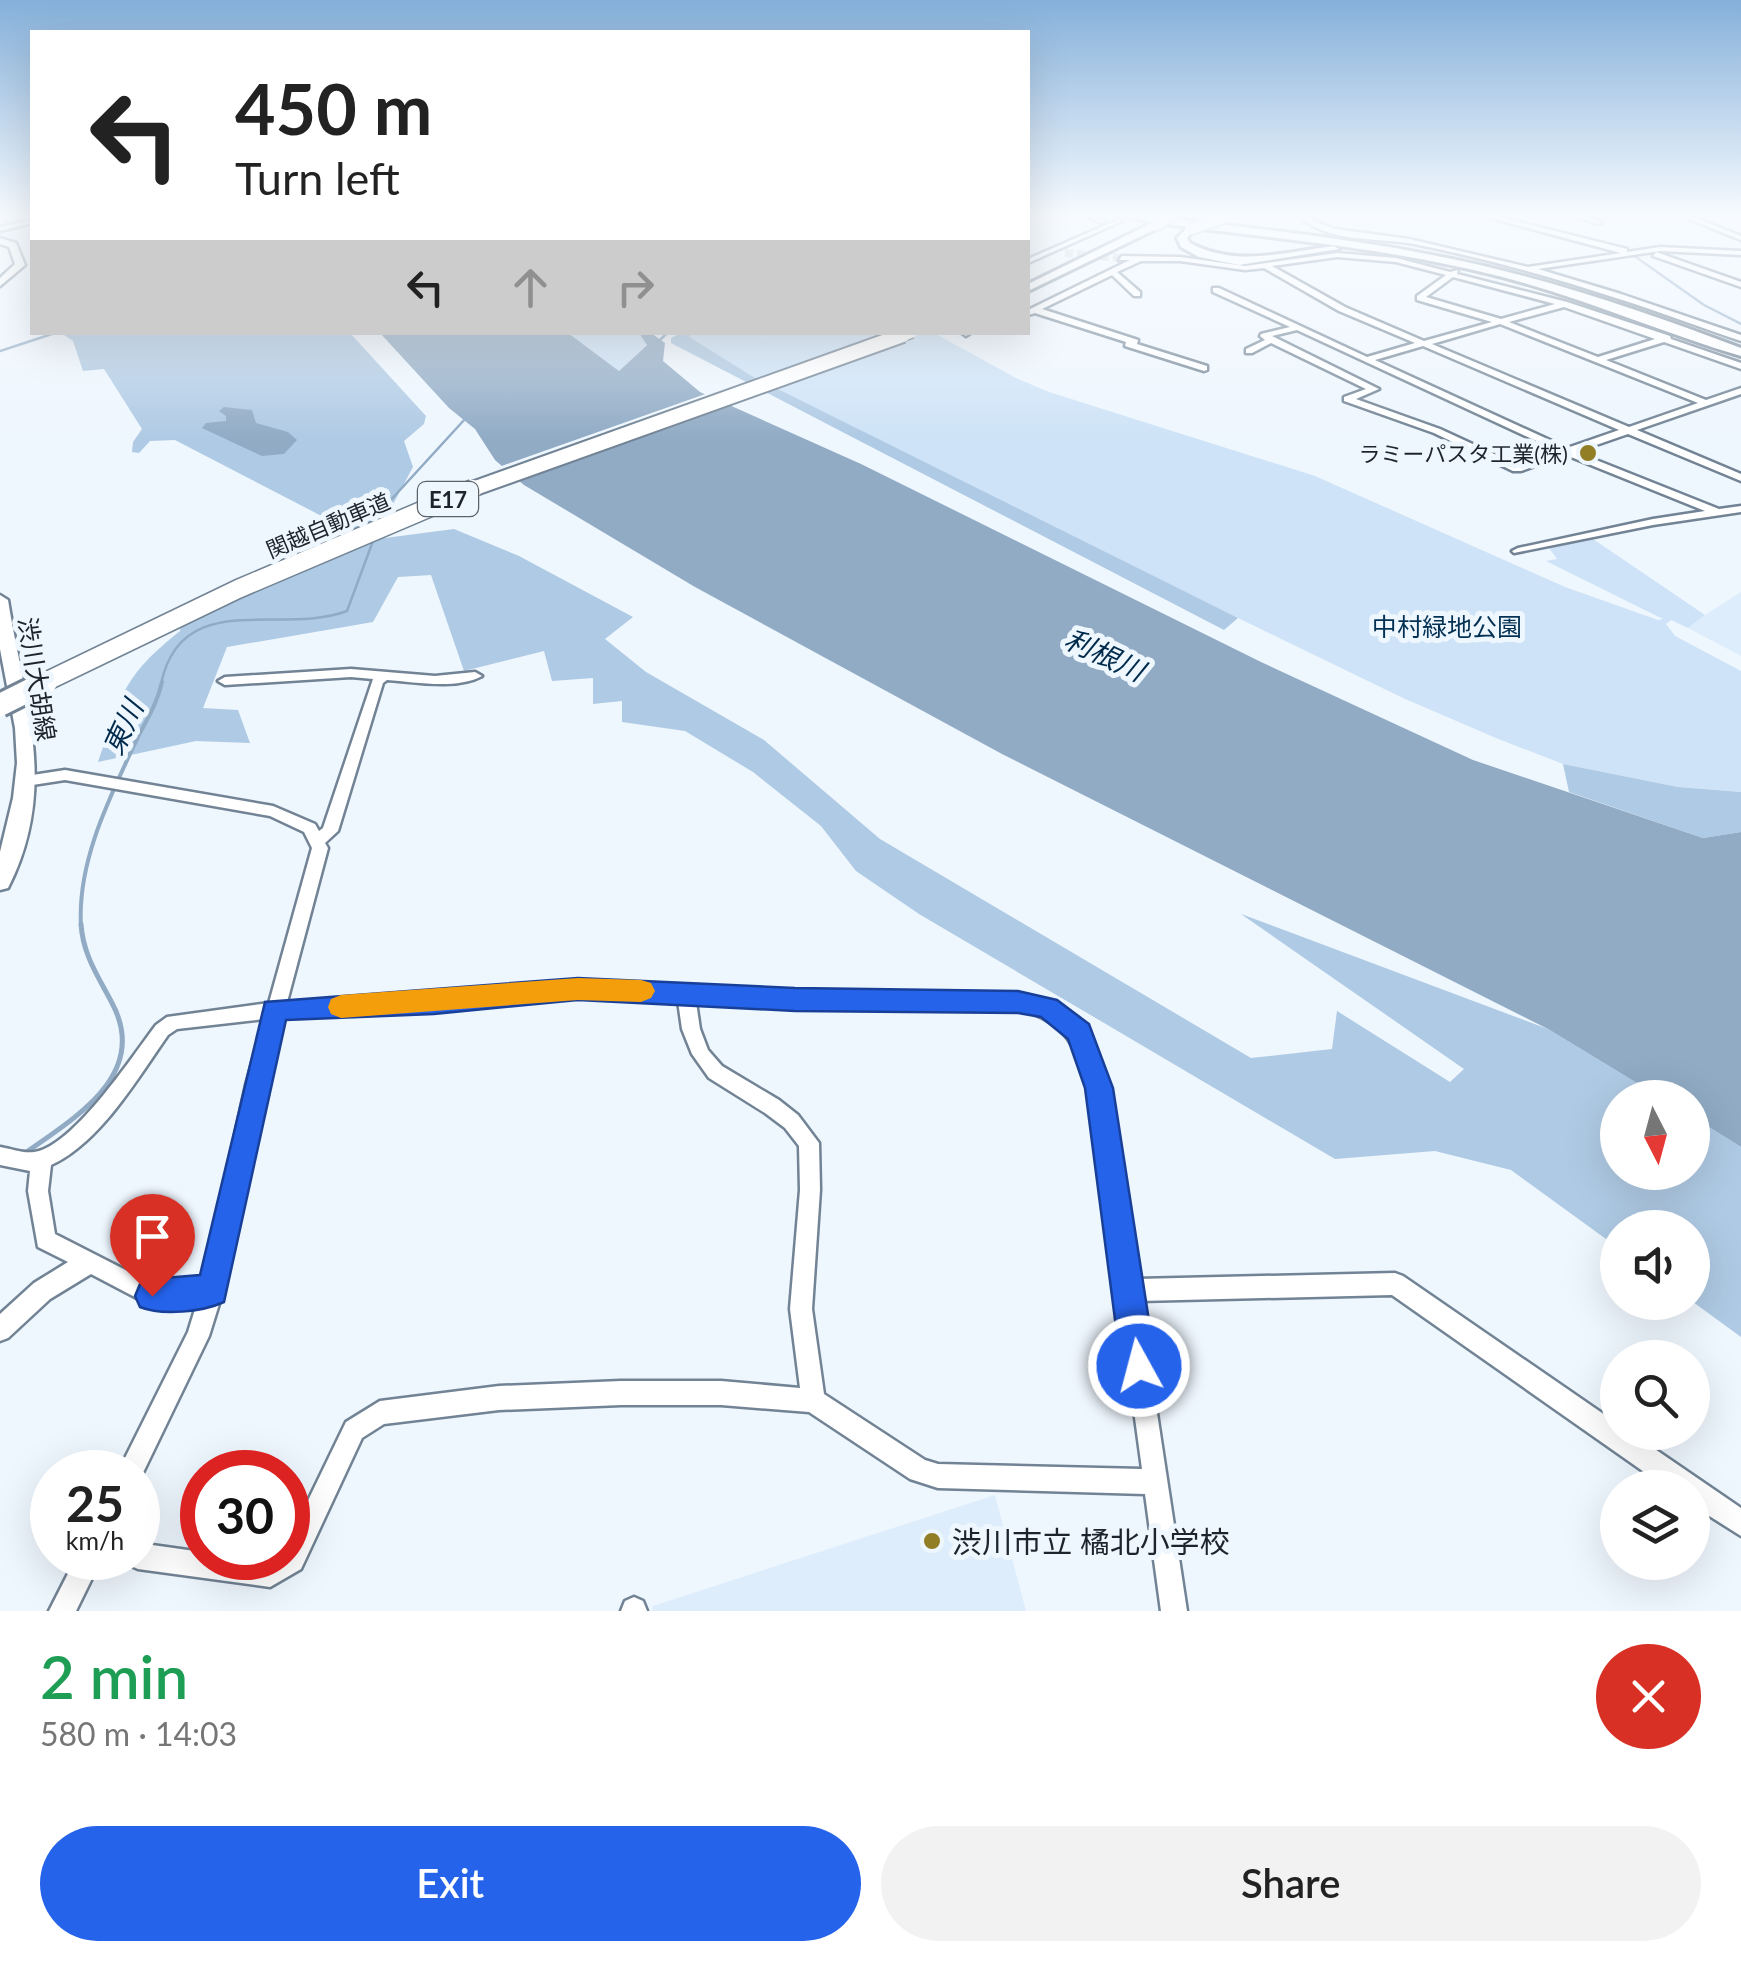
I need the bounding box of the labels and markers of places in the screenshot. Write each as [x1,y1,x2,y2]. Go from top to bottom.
place label: ラミーパスタ工業(株) [1358,440,1568,467]
marker: ラミーパスタ工業(株) [1577,442,1599,464]
pin [110,1194,195,1297]
place label: 渋川市立 橘北小学校 [952,1523,1230,1559]
marker: 渋川市立 橘北小学校 [921,1530,943,1552]

